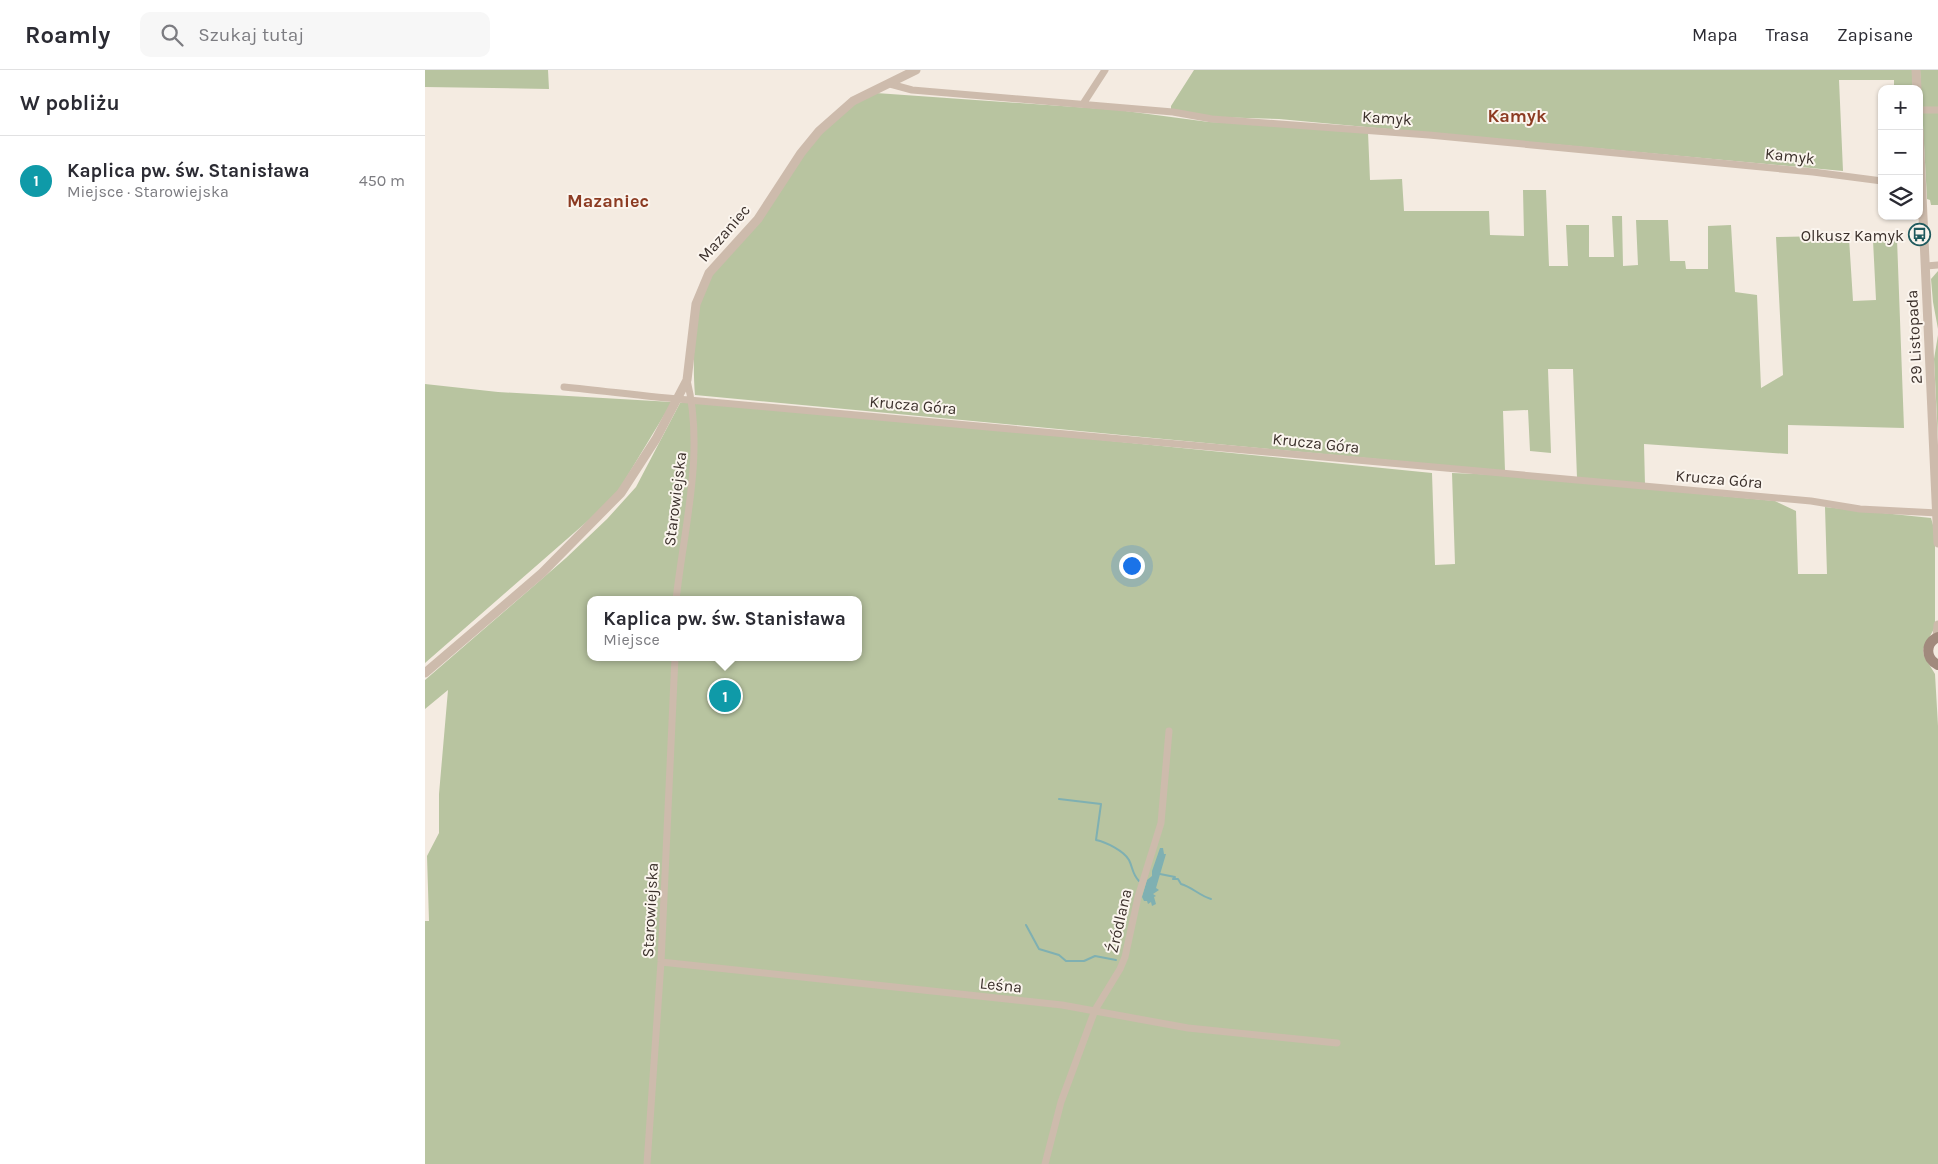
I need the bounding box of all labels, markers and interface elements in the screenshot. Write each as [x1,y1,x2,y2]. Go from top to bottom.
search box [140,12,490,57]
text: Roamly [25,21,110,49]
icon: search [158,21,186,49]
text: Szukaj tutaj [198,24,304,46]
text: Mapa [1692,24,1738,46]
text: Trasa [1766,24,1809,46]
text: Zapisane [1837,24,1913,46]
map controls [1878,85,1923,220]
button: + [1878,85,1923,130]
text: W pobliżu [20,91,120,115]
district label: Kamyk [1487,105,1547,127]
street label: Kamyk [1361,107,1413,129]
button: − [1878,130,1923,175]
street label: Kamyk [1764,144,1816,168]
text: Kaplica pw. św. Stanisława [67,160,310,182]
text: 1 [33,171,39,190]
text: 450 m [359,171,405,190]
button: layers [1878,175,1923,220]
text: Miejsce · Starowiejska [67,182,229,201]
district label: Mazaniec [567,190,649,212]
street label: Mazaniec [694,200,754,266]
bus stop icon: Olkusz Kamyk [1908,223,1932,247]
place label: Olkusz Kamyk [1801,226,1904,245]
street label: 29 Listopada [1902,289,1926,385]
street label: Krucza Góra [869,392,957,418]
street label: Krucza Góra [1272,429,1360,457]
street label: Starowiejska [660,451,690,547]
street label: Krucza Góra [1675,466,1763,492]
your location [1119,553,1145,579]
popup [587,596,862,661]
text: Kaplica pw. św. Stanisława [603,608,846,630]
text: Miejsce [603,630,660,649]
pin: 1 [709,677,741,715]
street label: Starowiejska [638,862,662,958]
street label: Źródlana [1102,887,1136,955]
street label: Leśna [979,973,1023,997]

